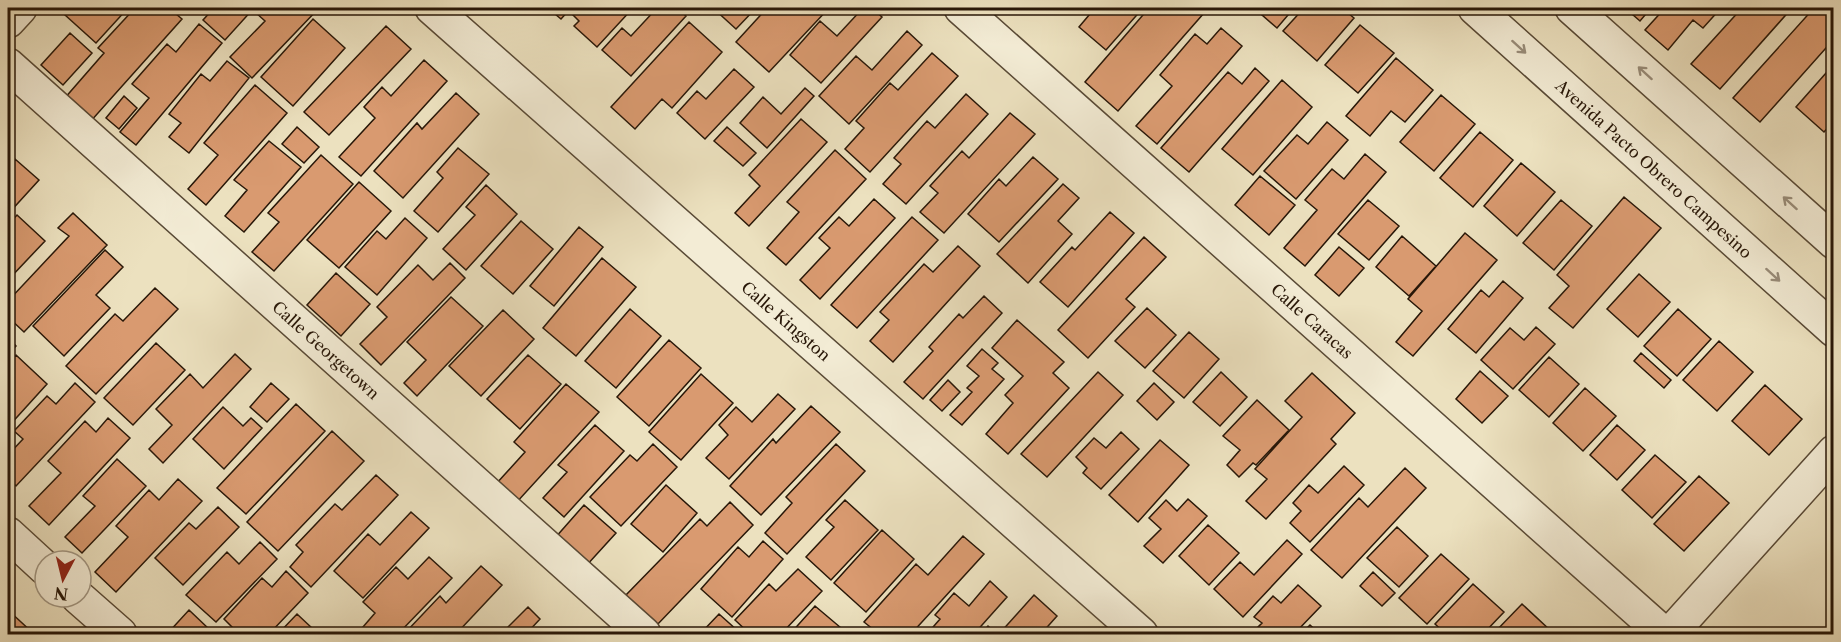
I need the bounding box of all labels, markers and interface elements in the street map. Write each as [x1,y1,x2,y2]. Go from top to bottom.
one-way arrow [1511,40,1526,54]
one-way arrow [1638,66,1653,80]
street label: Avenida Pacto Obrero Campesino [1551,75,1756,263]
one-way arrow [1783,196,1798,210]
one-way arrow [1765,268,1780,282]
street label: Calle Kingston [737,277,835,365]
street label: Calle Caracas [1267,279,1357,363]
street label: Calle Georgetown [268,297,384,403]
north arrow [33,549,93,609]
text: N [53,583,69,605]

